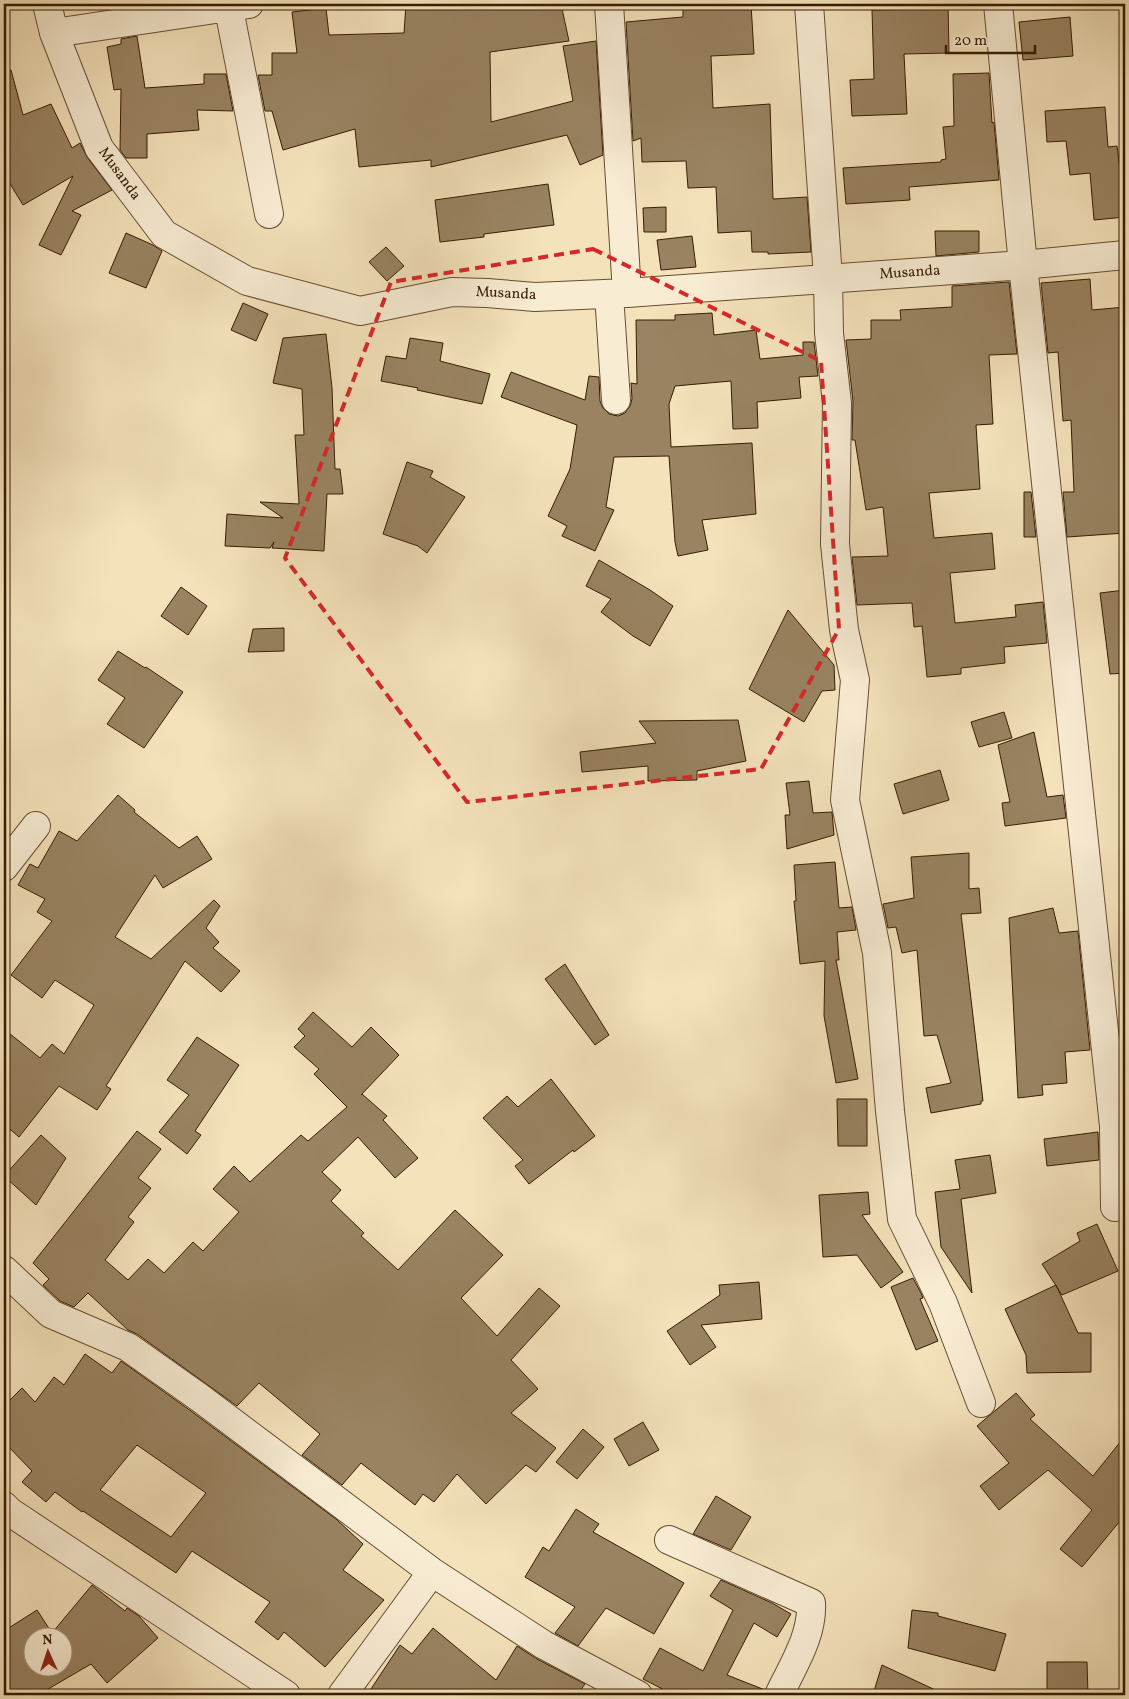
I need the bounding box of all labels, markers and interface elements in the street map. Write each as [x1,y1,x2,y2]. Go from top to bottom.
scale bar [946,22,1035,54]
text: 20 m [954,31,987,52]
street label: Musanda [93,143,145,205]
street label: Musanda [879,260,941,286]
street label: Musanda [475,282,537,306]
north arrow [22,1626,72,1676]
text: N [42,1631,53,1650]

